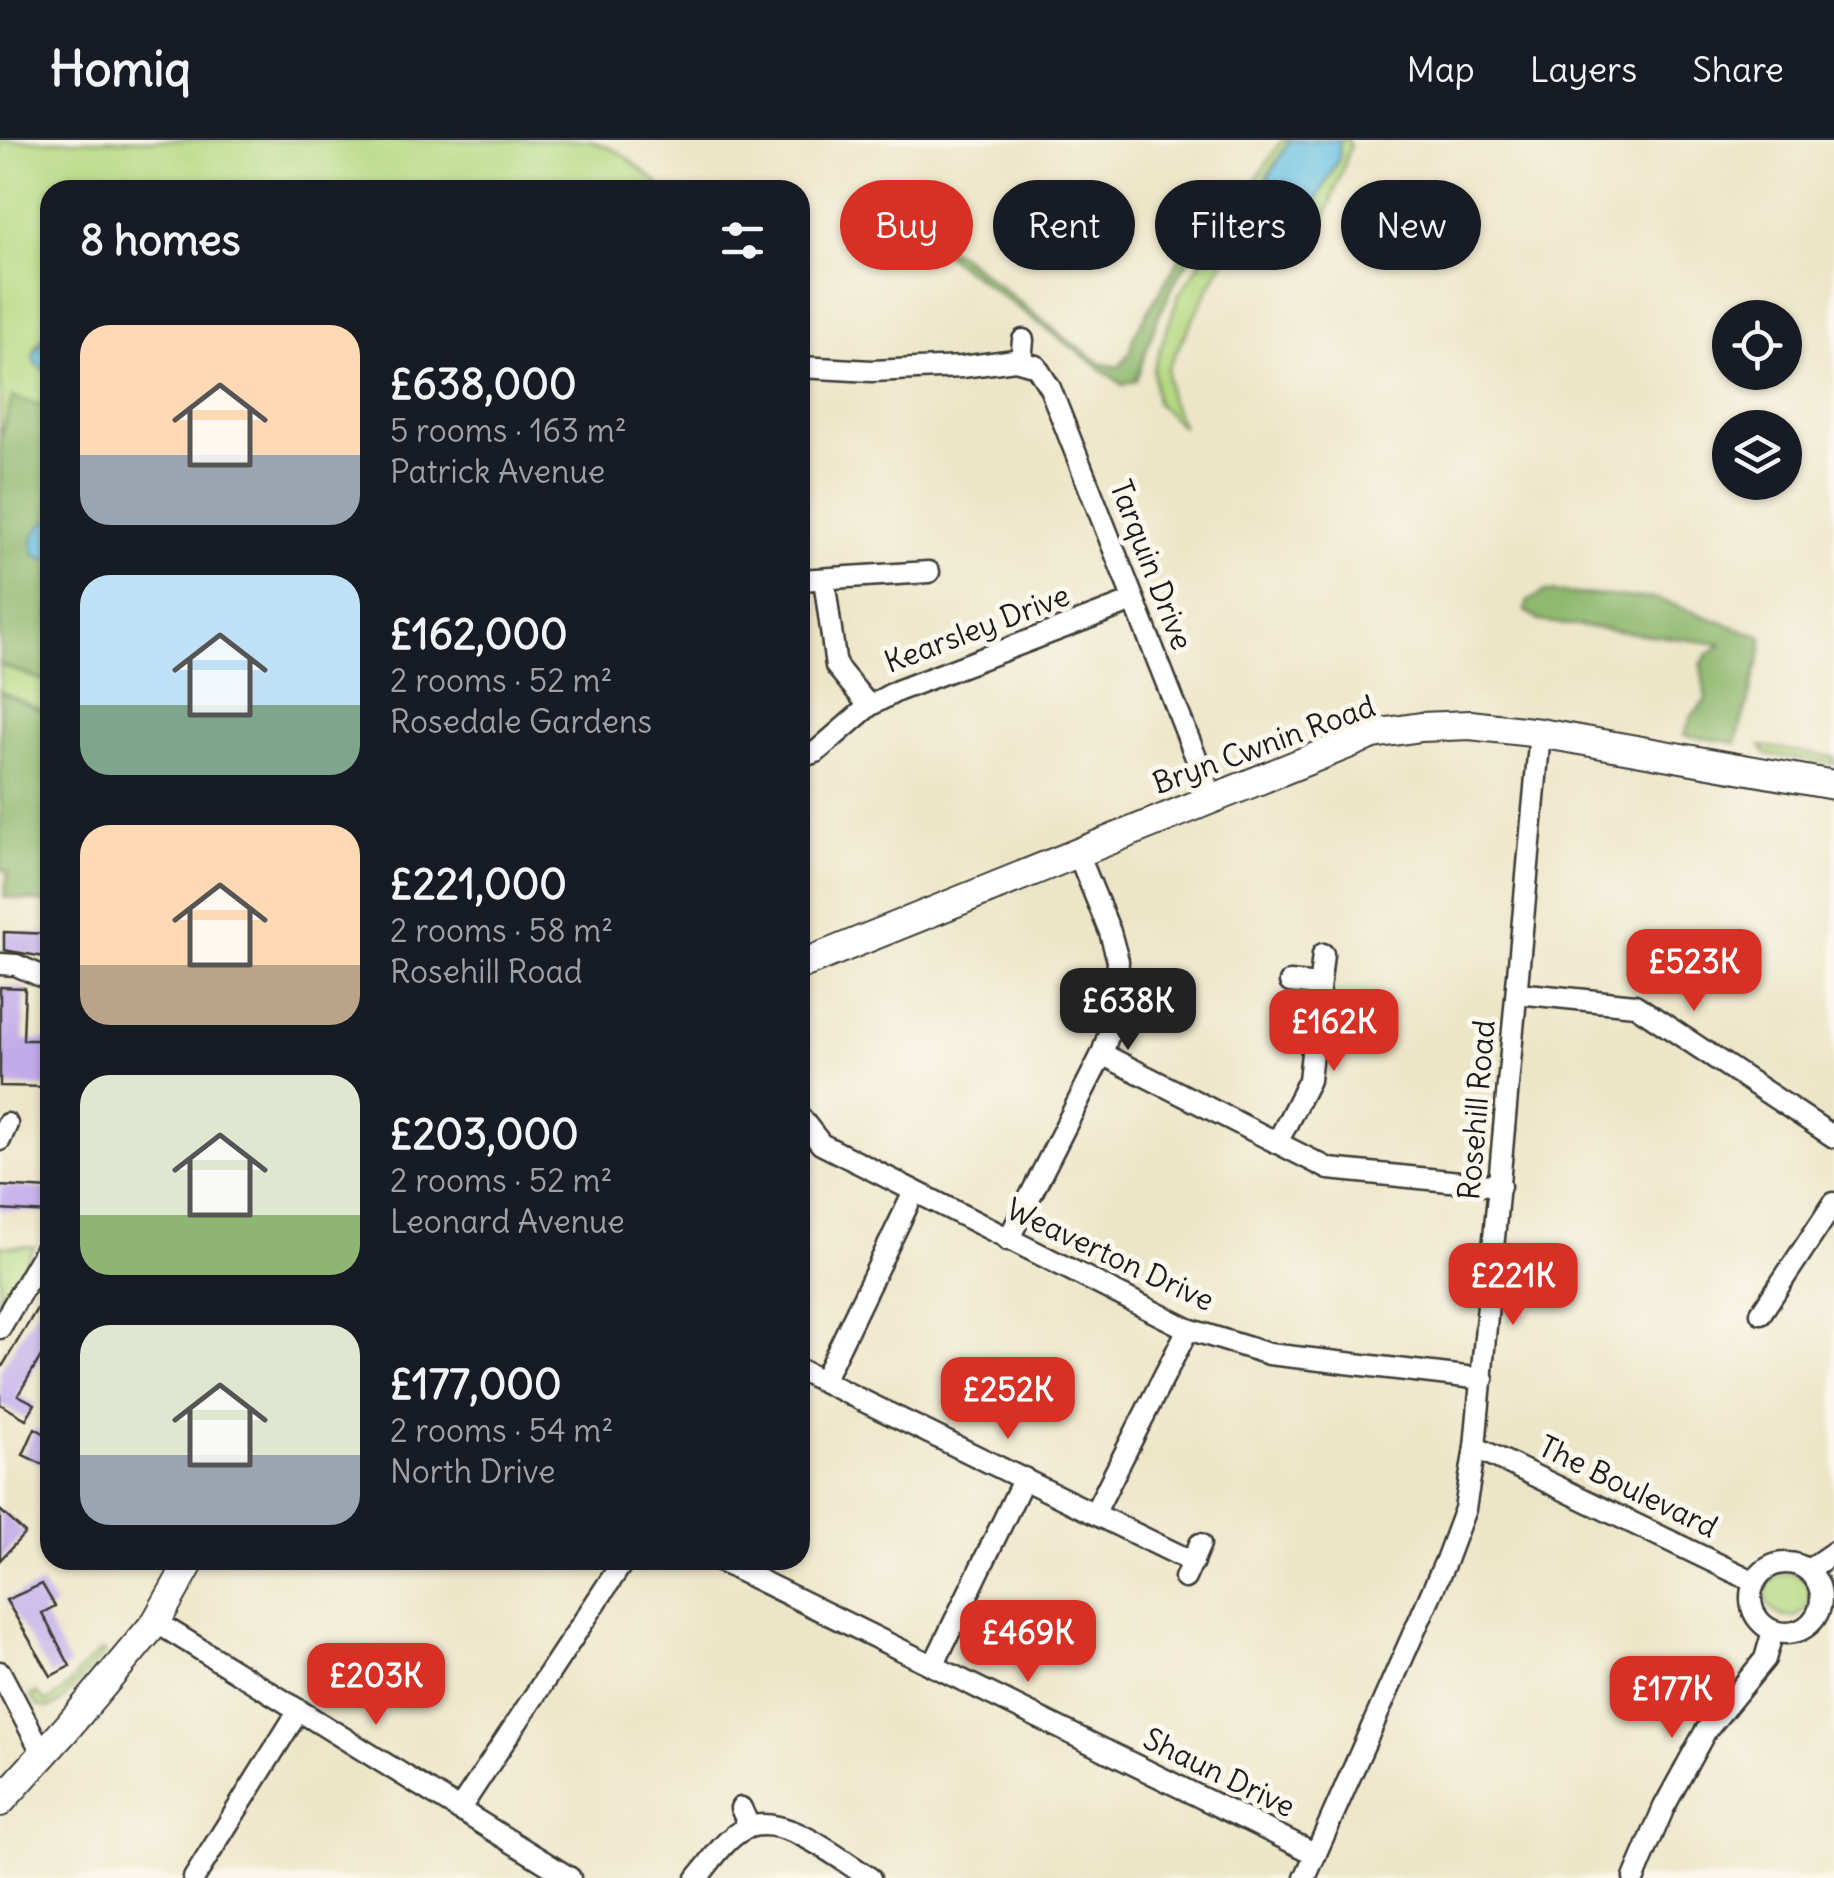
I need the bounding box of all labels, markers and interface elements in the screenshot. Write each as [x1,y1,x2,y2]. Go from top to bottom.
text: Homiq [50,39,191,99]
text: Map [1407,47,1475,91]
text: Layers [1530,47,1637,91]
text: Share [1692,47,1784,91]
chip: Buy [840,180,973,270]
chip: Rent [993,180,1135,270]
chip: Filters [1155,180,1321,270]
chip: New [1341,180,1481,270]
icon: filters [715,213,770,268]
text: 8 homes [80,214,241,266]
map controls [1712,300,1802,500]
button: locate [1712,300,1802,390]
text: £638,000 [390,358,577,410]
icon: home [160,365,280,485]
text: 5 rooms · 163 m² [390,410,627,451]
button: layers [1712,410,1802,500]
text: Patrick Avenue [390,451,605,492]
street label: Tarquin Drive [1102,474,1202,655]
street label: Kearsley Drive [879,575,1074,681]
text: £162,000 [390,608,568,660]
icon: home [160,615,280,735]
text: 2 rooms · 52 m² [390,660,612,701]
street label: Bryn Cwnin Road [1147,686,1380,802]
text: Rosedale Gardens [390,701,652,742]
text: £221,000 [390,858,567,910]
icon: home [160,865,280,985]
text: 2 rooms · 58 m² [390,910,613,951]
pin: £523K [1624,929,1764,1014]
text: £523K [1648,941,1740,982]
text: Rosehill Road [390,951,583,992]
pin: £638K [1058,968,1198,1053]
text: £638K [1082,980,1174,1021]
pin: £162K [1264,989,1404,1074]
text: £162K [1291,1001,1377,1042]
street label: Rosehill Road [1449,1018,1503,1201]
text: £203,000 [390,1108,579,1160]
icon: home [160,1115,280,1235]
text: 2 rooms · 52 m² [390,1160,612,1201]
street label: Weaverton Drive [1000,1189,1220,1319]
text: Leonard Avenue [390,1201,625,1242]
pin: £221K [1443,1243,1583,1328]
text: £221K [1471,1255,1555,1296]
pin: £252K [938,1357,1078,1442]
text: £177,000 [390,1358,562,1410]
icon: home [160,1365,280,1485]
text: £252K [963,1369,1053,1410]
text: 2 rooms · 54 m² [390,1410,613,1451]
street label: The Boulevard [1533,1426,1724,1546]
text: North Drive [390,1451,555,1492]
pin: £469K [958,1600,1098,1685]
text: £469K [982,1612,1074,1653]
pin: £203K [306,1643,446,1728]
text: £203K [329,1655,423,1696]
pin: £177K [1602,1656,1742,1741]
text: £177K [1632,1668,1712,1709]
street label: Shaun Drive [1137,1719,1301,1825]

